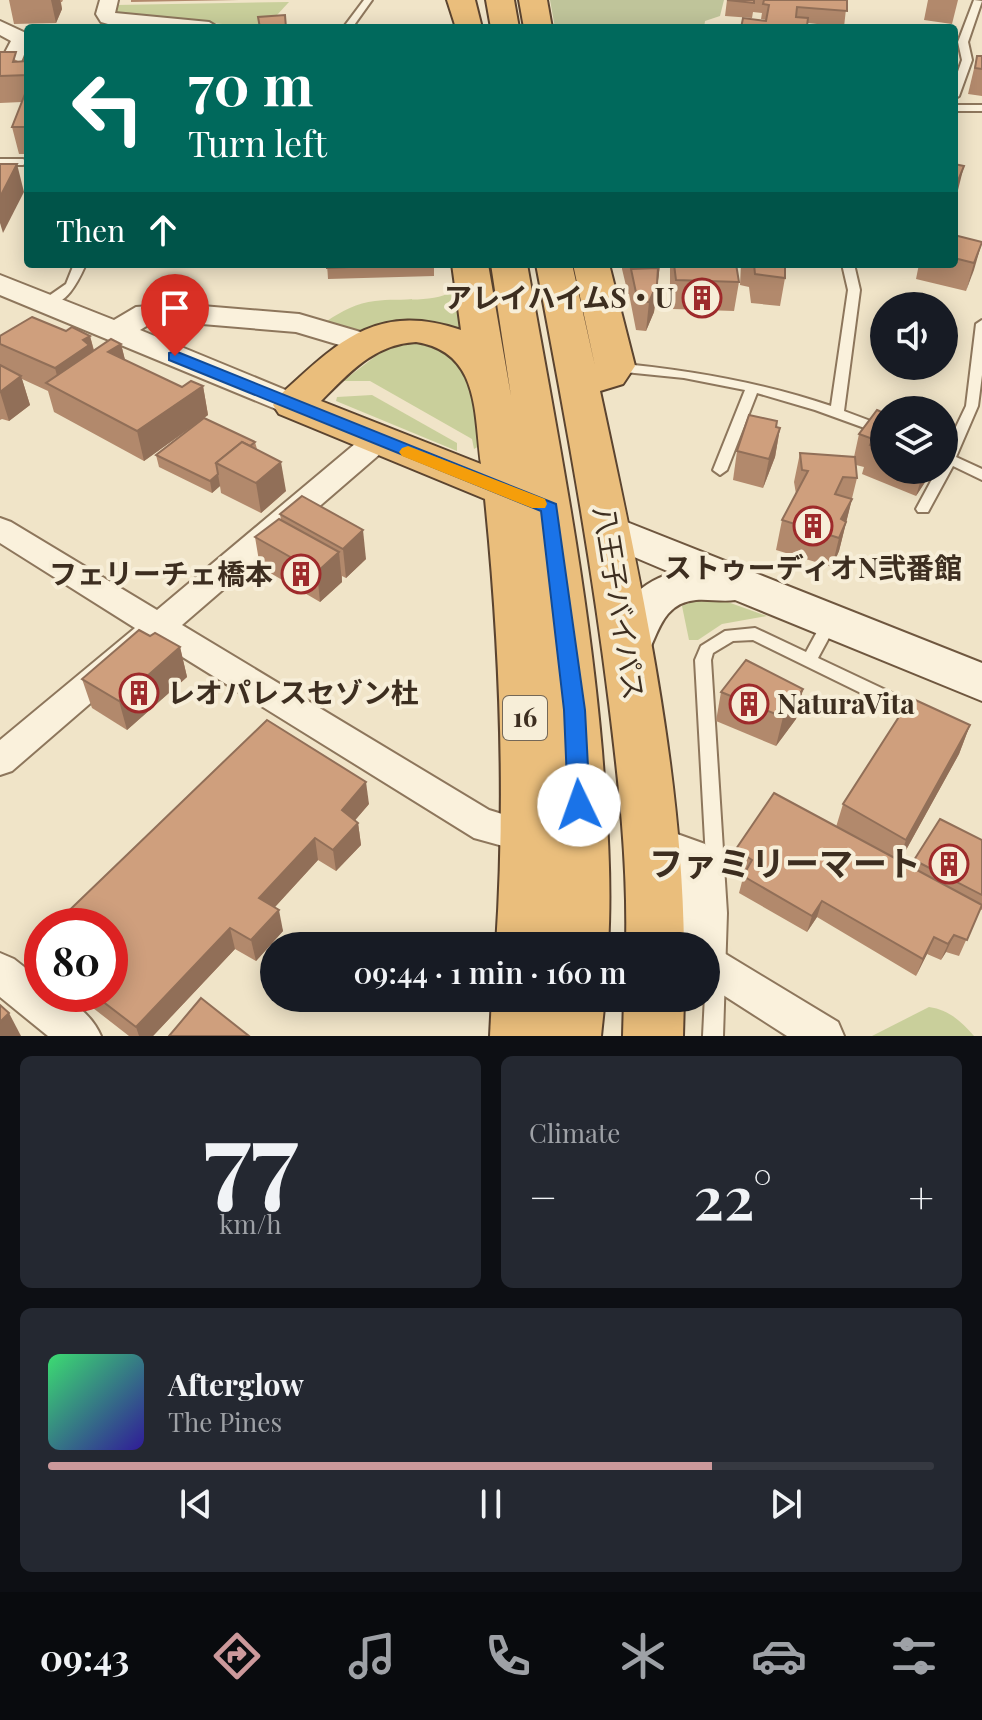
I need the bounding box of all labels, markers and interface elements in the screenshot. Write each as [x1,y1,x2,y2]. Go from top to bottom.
text: 70 m [188,46,313,121]
icon: left [56,56,160,160]
text: Turn left [188,118,327,166]
icon: ahead [141,208,185,252]
text: Then [56,210,125,250]
pin [141,274,209,356]
building icon: アレイハイムS・U [681,277,723,319]
place label: アレイハイムS・U [444,278,674,315]
icon: arrive [153,286,197,330]
map controls [870,292,958,484]
button: sound [870,292,958,380]
button: layers [870,396,958,484]
street label: 八王子バイパス [587,503,654,702]
building icon: ストゥーディオN弐番館 [792,505,834,547]
place label: ストゥーディオN弐番館 [664,548,962,585]
building icon: フェリーチェ橋本 [280,553,322,595]
place label: フェリーチェ橋本 [49,554,273,591]
building icon: レオパレスセゾン杜 [118,672,160,714]
place label: レオパレスセゾン杜 [167,673,419,710]
building icon: NaturaVita [728,683,770,725]
place label: NaturaVita [777,684,915,721]
road number: 16 [503,696,547,740]
position arrow [537,763,621,847]
place label: ファミリーマート [649,839,921,885]
building icon: ファミリーマート [928,843,970,885]
speed limit sign: 80 [24,908,128,1012]
text: 09:44 · 1 min · 160 m [353,952,627,992]
text: 77 [203,1084,298,1223]
text: Climate [529,1115,620,1150]
text: 22° [693,1155,772,1235]
text: − [529,1166,557,1225]
text: + [908,1166,934,1225]
text: km/h [219,1206,282,1241]
text: Afterglow [168,1364,304,1404]
text: The Pines [168,1404,282,1439]
icon: previous [174,1482,218,1526]
icon: pause [469,1482,513,1526]
icon: next [764,1482,808,1526]
icon: directions [209,1628,265,1684]
icon: music [344,1628,400,1684]
icon: phone [480,1628,536,1684]
icon: climate [615,1628,671,1684]
icon: car [751,1628,807,1684]
icon: filters [886,1628,942,1684]
text: 09:43 [40,1632,129,1680]

